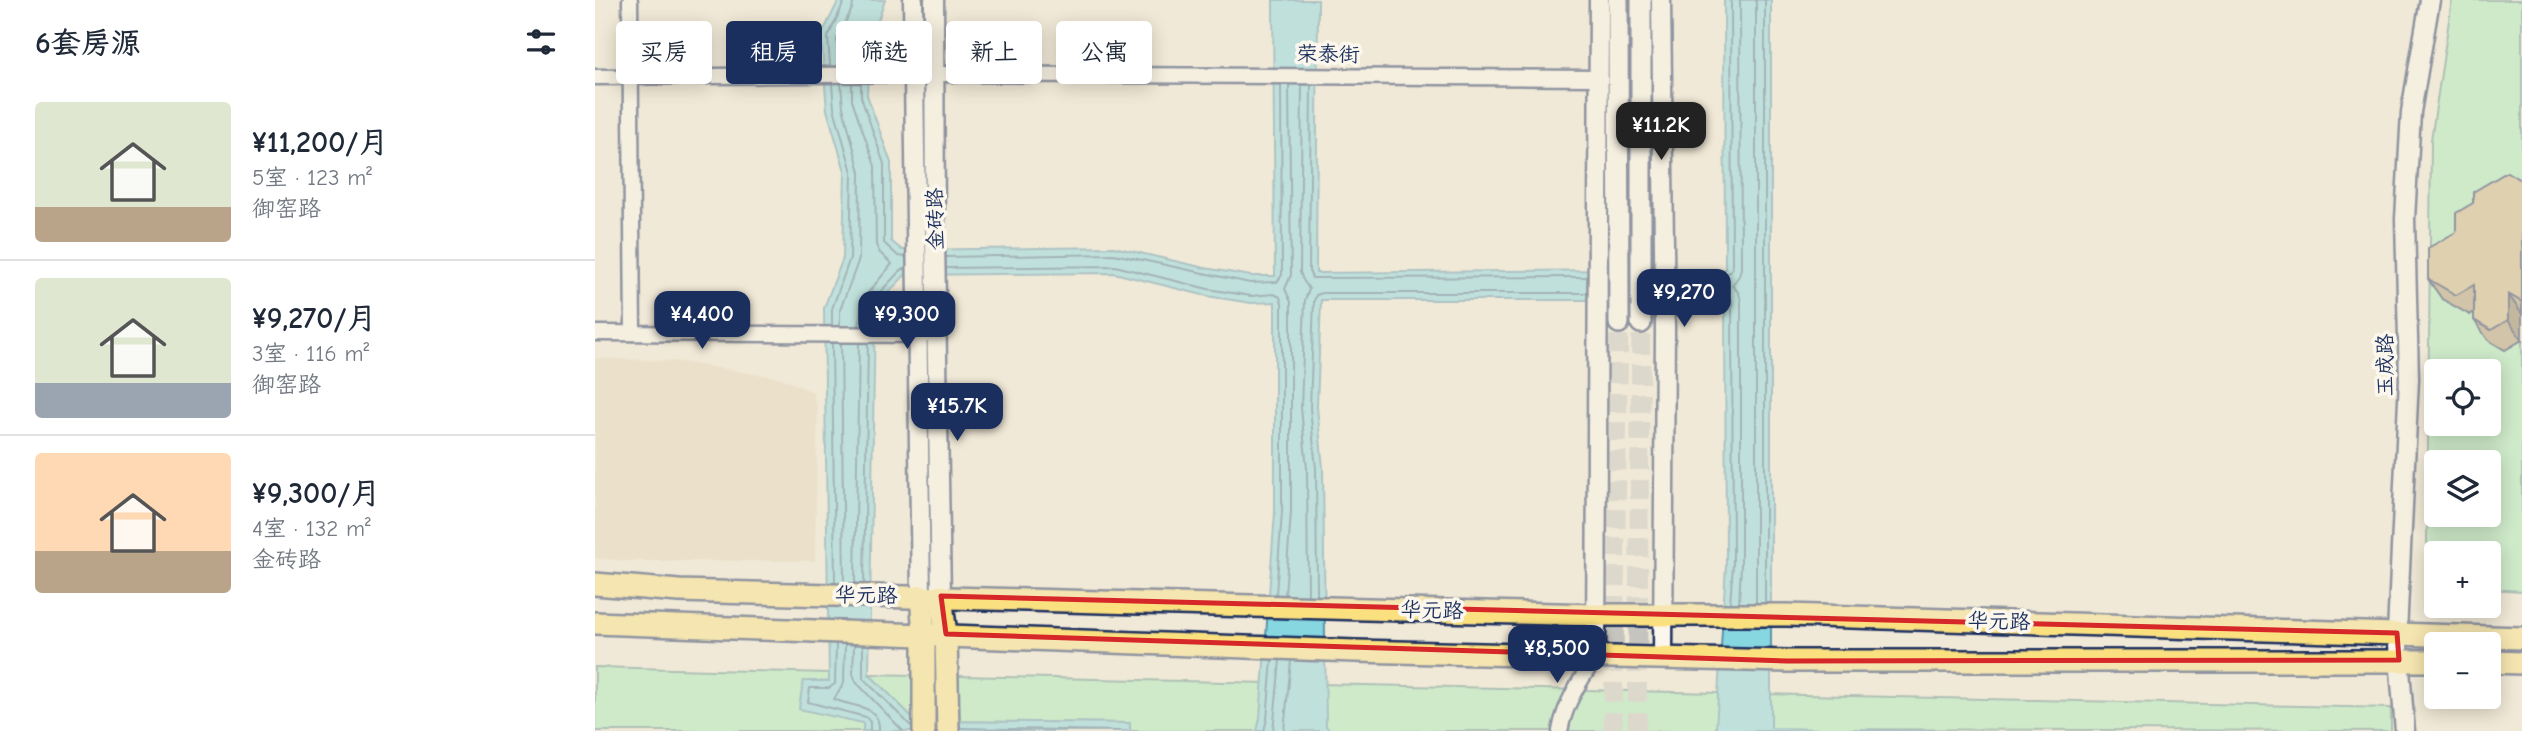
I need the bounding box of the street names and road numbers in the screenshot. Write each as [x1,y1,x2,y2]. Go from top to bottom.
street label: 荣泰街 [1296,41,1360,67]
street label: 金砖路 [922,187,948,251]
street label: 玉成路 [2373,334,2397,397]
street label: 华元路 [834,582,898,608]
street label: 华元路 [1400,597,1464,623]
street label: 华元路 [1967,608,2031,634]

